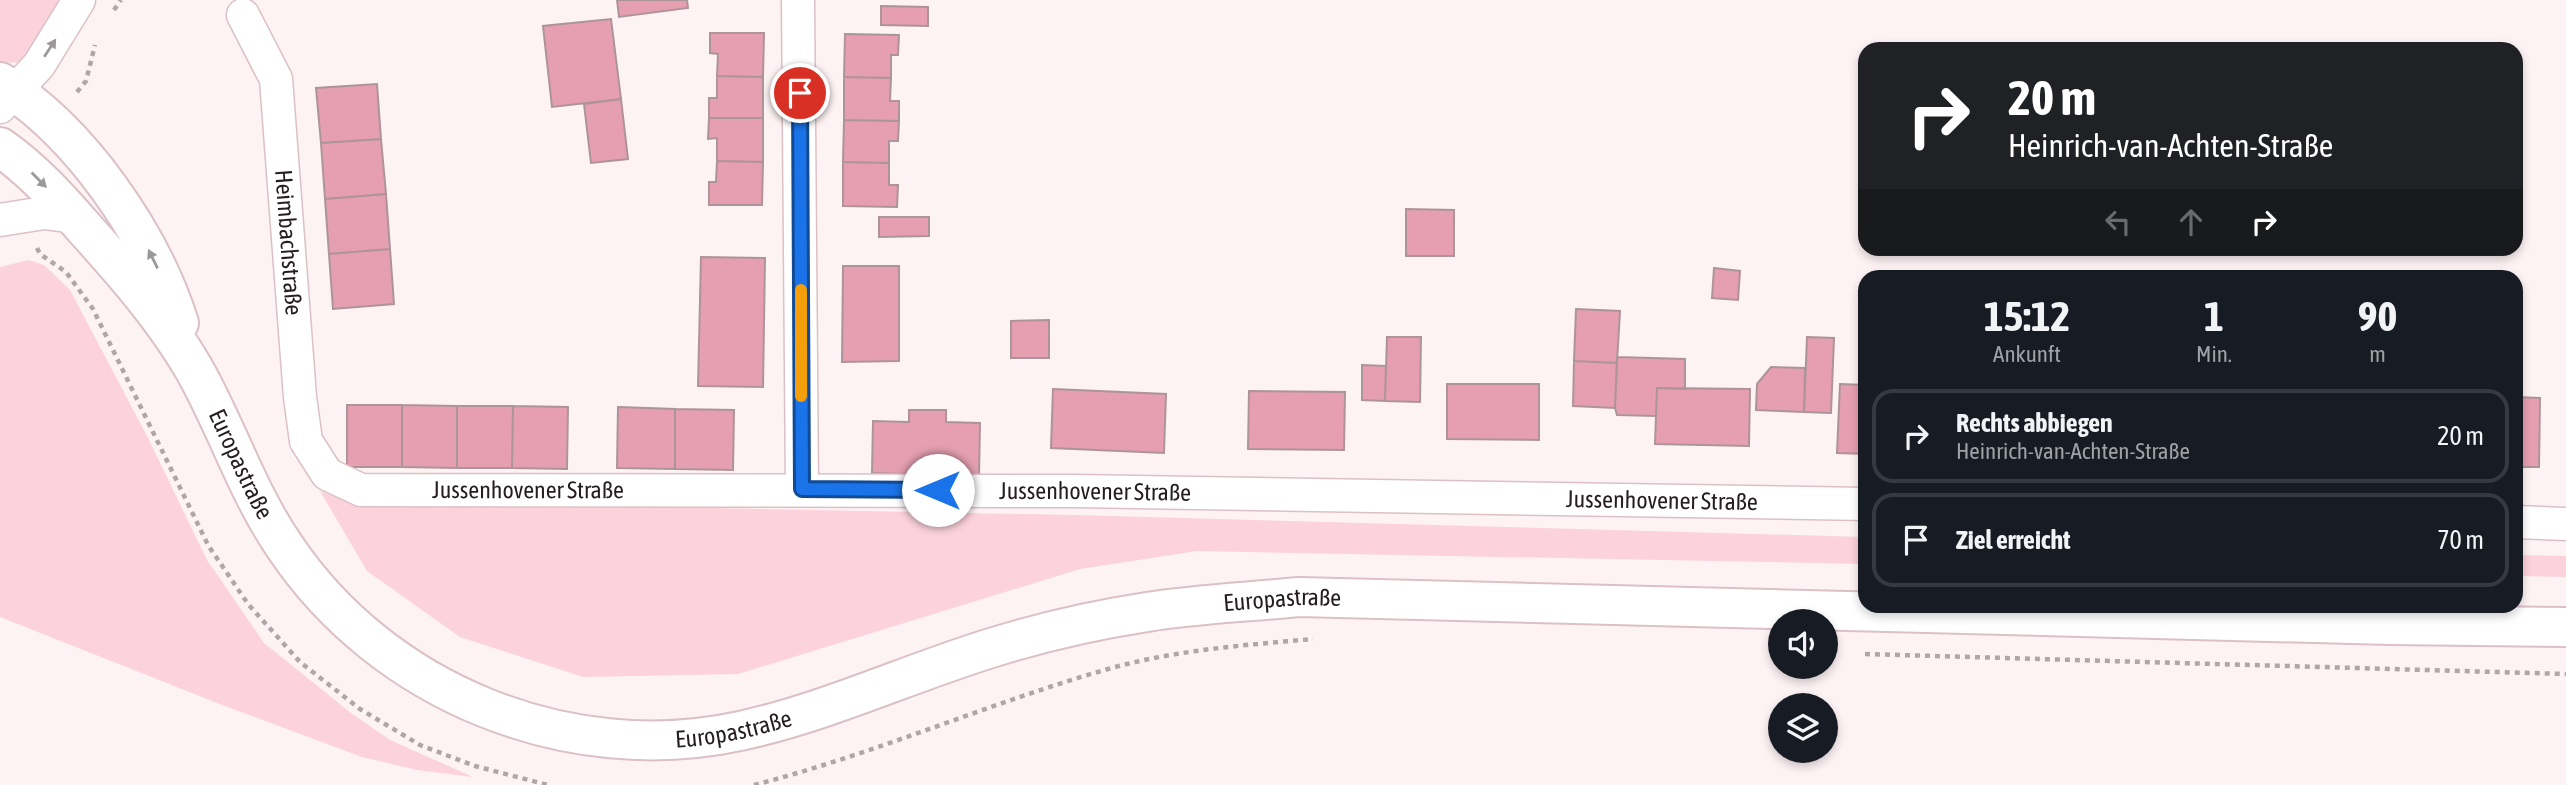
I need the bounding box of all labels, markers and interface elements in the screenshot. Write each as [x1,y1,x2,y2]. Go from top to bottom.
one-way arrow [44,38,57,58]
pin [770,63,830,123]
text: 20 m [2008,69,2096,125]
icon: right [1893,70,1984,161]
icon: arrive [781,74,819,112]
text: Heinrich-van-Achten-Straße [2008,127,2333,164]
street label: Heimbachstraße [270,169,308,316]
one-way arrow [31,171,48,188]
icon: left [2099,203,2137,241]
icon: ahead [2172,203,2210,241]
icon: right [2245,203,2283,241]
one-way arrow [147,249,158,269]
text: 15:12 [1984,292,2070,340]
text: 1 [2204,292,2224,340]
text: 90 [2358,292,2397,340]
text: Ankunft [1993,341,2061,367]
text: Min. [2196,341,2232,367]
text: m [2369,341,2386,367]
street label: Europastraße [204,405,279,523]
text: Rechts abbiegen [1956,408,2113,438]
icon: right [1897,417,1935,455]
text: 20 m [2437,421,2484,451]
text: Heinrich-van-Achten-Straße [1956,438,2190,464]
position arrow [901,453,975,527]
street label: Jussenhovener Straße [432,476,624,503]
street label: Jussenhovener Straße [999,477,1191,506]
street label: Jussenhovener Straße [1566,485,1758,515]
icon: arrive [1897,521,1935,559]
text: Ziel erreicht [1956,525,2071,555]
text: 70 m [2437,525,2484,555]
street label: Europastraße [1222,583,1342,616]
map controls [1768,609,1838,763]
button: sound [1768,609,1838,679]
button: layers [1768,693,1838,763]
street label: Europastraße [674,704,795,753]

